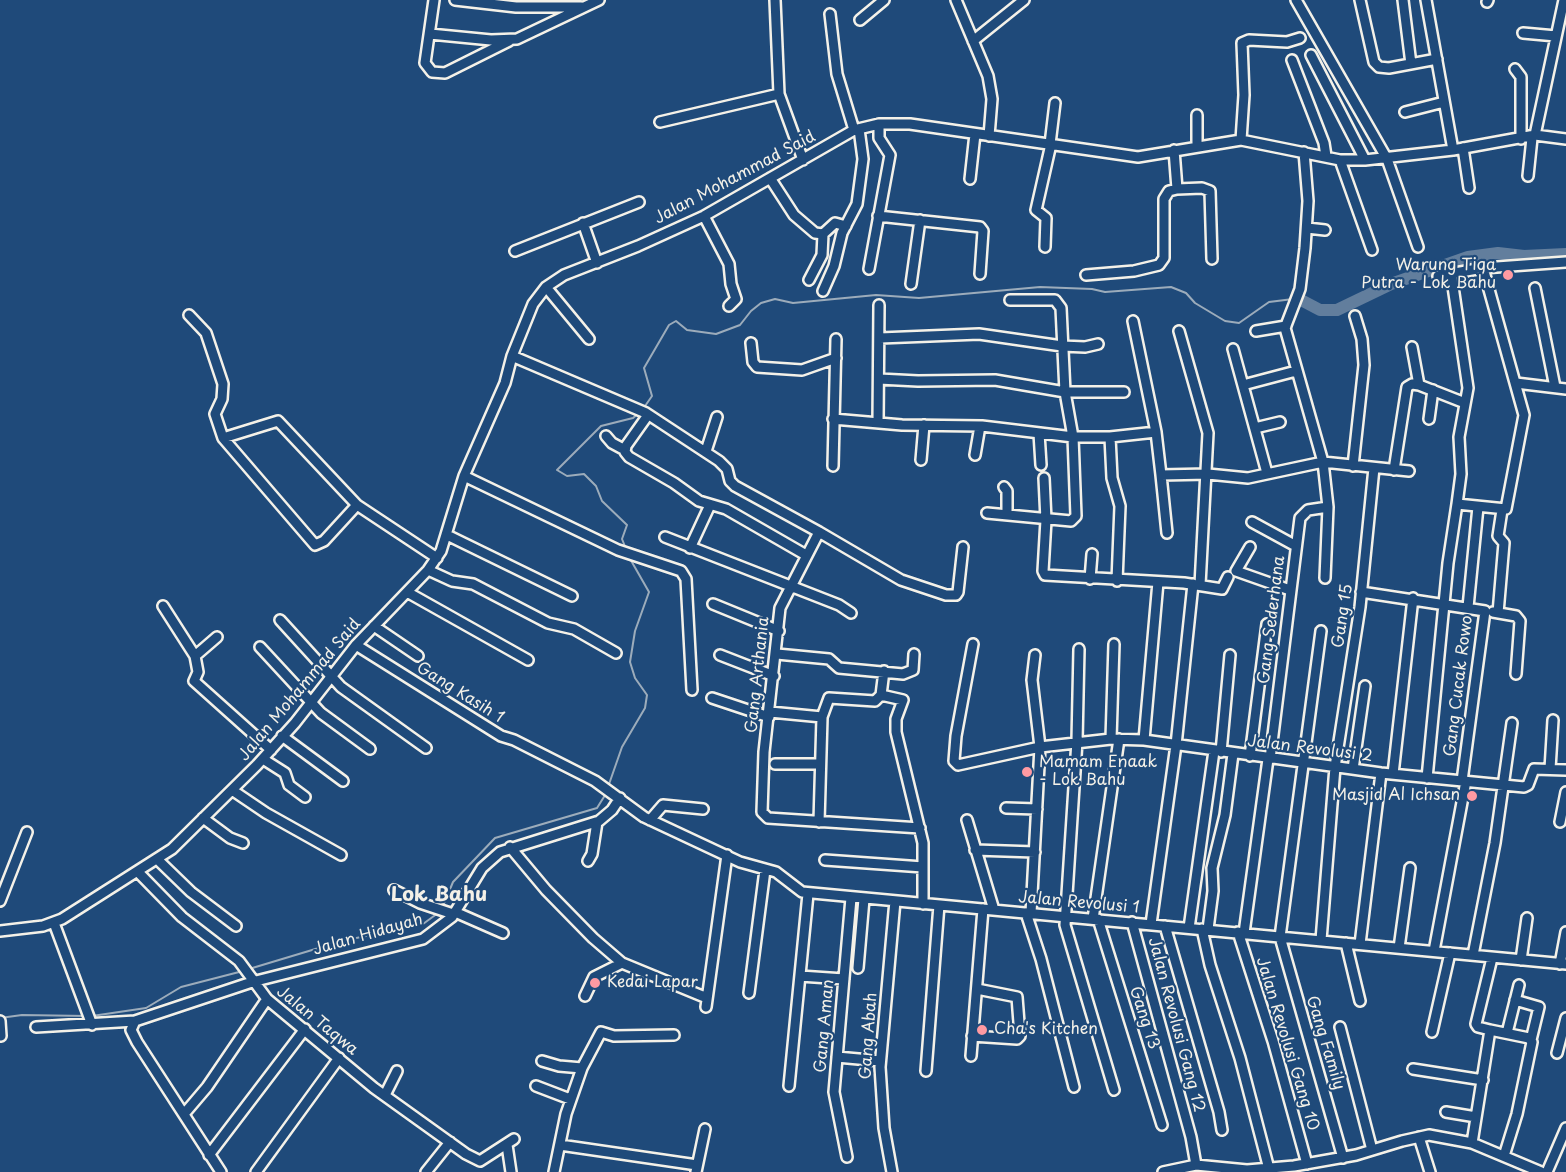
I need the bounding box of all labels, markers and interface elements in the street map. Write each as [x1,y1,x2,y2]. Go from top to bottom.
street label: Jalan Mohammad Said [651,127,819,229]
place label: Warung Tiga Putra - Lok Bahu [1361,256,1496,294]
marker: Warung Tiga Putra - Lok Bahu [1501,268,1515,282]
street label: Gang Sederhana [1255,555,1289,685]
street label: Gang 15 [1329,583,1357,649]
street label: Gang Cucak Rowo [1441,614,1477,758]
street label: Jalan Mohammad Said [235,615,365,765]
street label: Gang Arthania [742,616,774,734]
street label: Gang Kasih 1 [413,658,507,728]
street label: Jalan Revolusi 2 [1246,732,1374,766]
place label: Mamam Enaak - Lok Bahu [1039,753,1157,791]
marker: Mamam Enaak - Lok Bahu [1020,765,1034,779]
place label: Masjid Al Ichsan [1332,786,1460,806]
marker: Masjid Al Ichsan [1465,789,1479,803]
district label: Lok Bahu [391,883,487,907]
street label: Jalan Revolusi 1 [1018,888,1140,918]
street label: Jalan Hidayah [311,910,425,960]
street label: Jalan Revolusi Gang 12 [1143,936,1209,1114]
street label: Jalan Revolusi Gang 10 [1251,955,1323,1133]
place label: Kedai Lapar [607,973,698,993]
marker: Kedai Lapar [588,976,602,990]
street label: Gang Aman [811,979,839,1073]
street label: Jalan Taqwa [273,982,361,1060]
street label: Gang 13 [1125,984,1163,1052]
street label: Gang Abah [856,992,882,1080]
street label: Gang Family [1302,994,1348,1092]
place label: Cha's Kitchen [994,1020,1098,1040]
marker: Cha's Kitchen [975,1023,989,1037]

